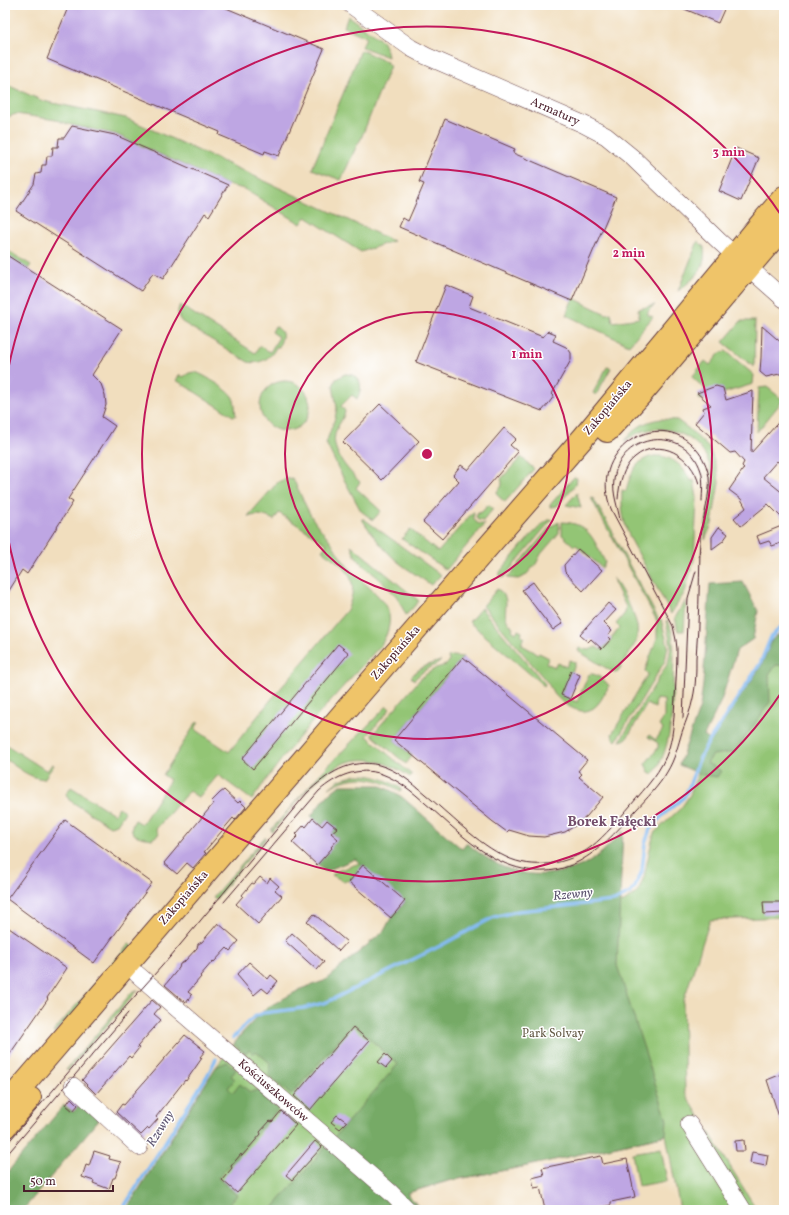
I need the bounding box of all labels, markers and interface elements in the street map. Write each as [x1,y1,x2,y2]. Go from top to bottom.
street label: Armatury [528,94,583,130]
text: 3 min [713,145,745,161]
text: 2 min [613,246,645,262]
text: 1 min [512,347,543,363]
street label: Zakopiańska [580,377,636,439]
centre of rings [420,447,434,461]
street label: Zakopiańska [368,622,424,684]
district label: Borek Fałęcki [567,813,657,832]
street label: Zakopiańska [156,867,212,929]
water label: Rzewny [552,884,594,906]
park label: Park Solvay [522,1026,584,1042]
street label: Kościuszkowców [234,1056,312,1127]
water label: Rzewny [143,1107,179,1151]
scale bar [24,1167,113,1193]
text: 50 m [30,1174,56,1190]

